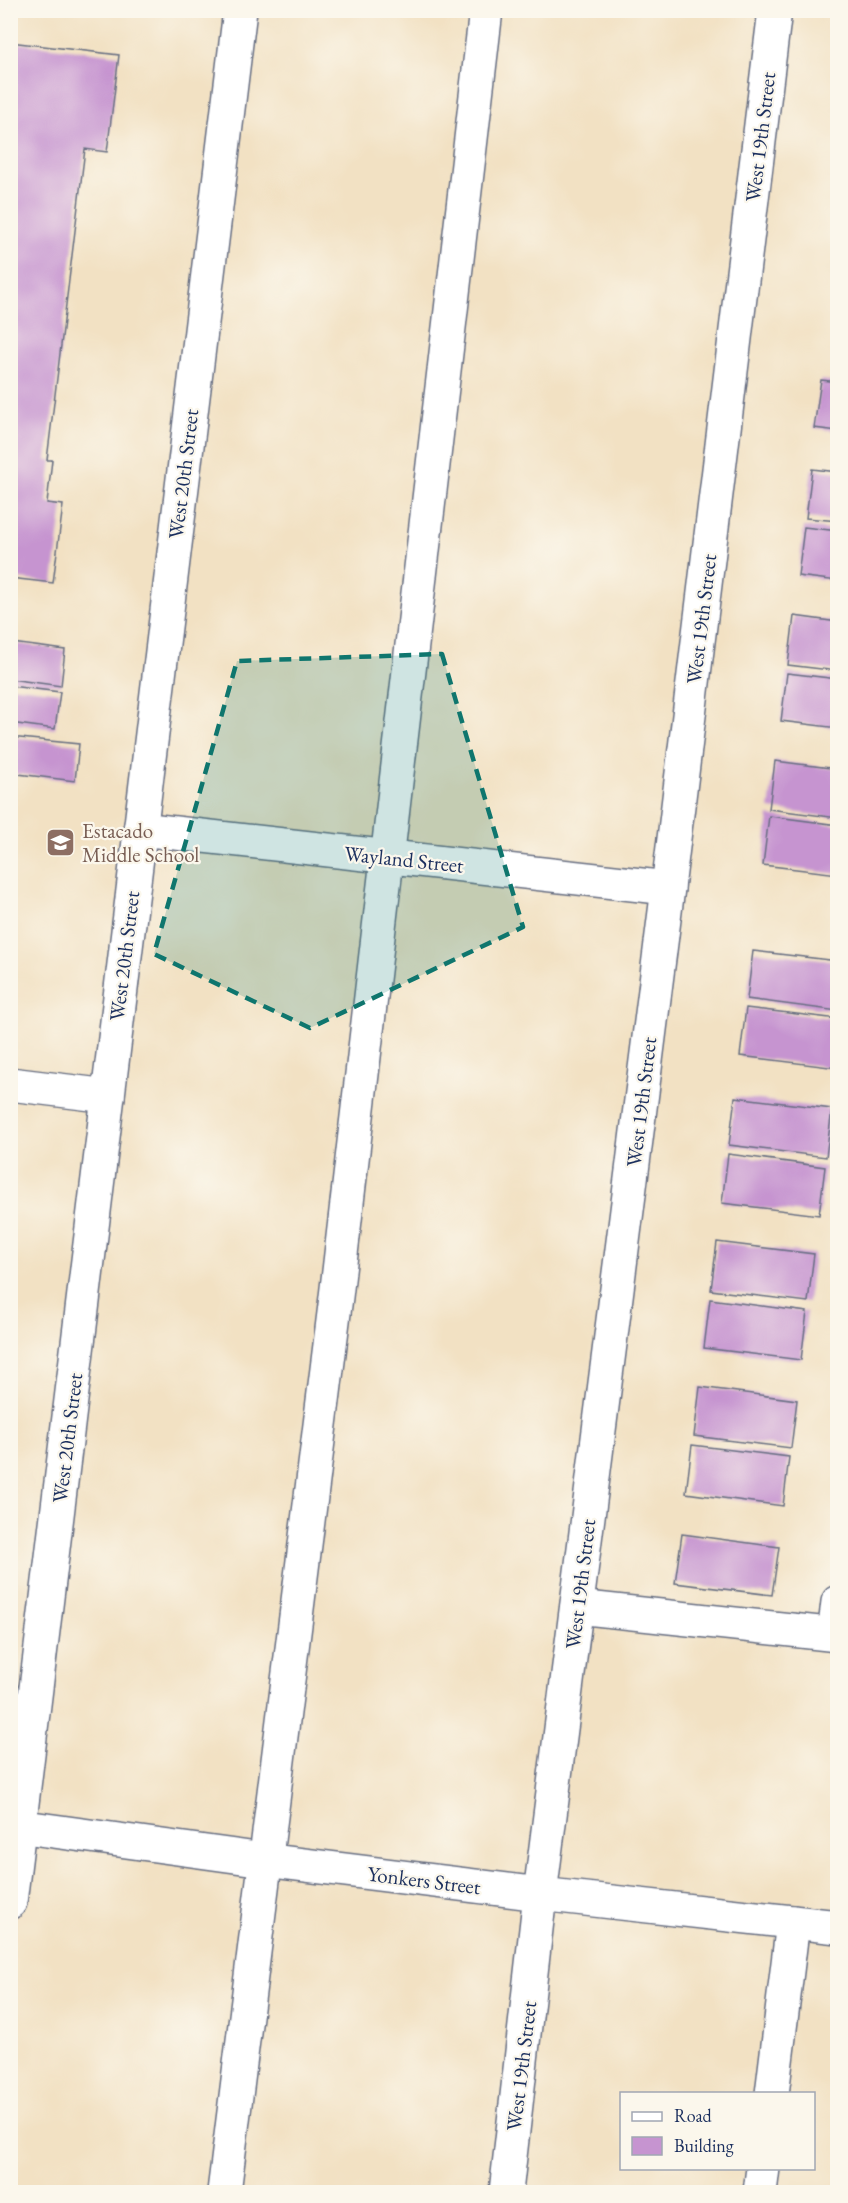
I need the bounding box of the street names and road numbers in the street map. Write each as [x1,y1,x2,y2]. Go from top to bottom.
street label: West 19th Street [739,70,781,204]
street label: West 20th Street [162,407,204,541]
street label: West 19th Street [680,552,722,686]
street label: Wayland Street [343,839,465,879]
street label: West 20th Street [103,889,145,1023]
street label: West 19th Street [620,1035,662,1169]
street label: West 20th Street [46,1371,88,1505]
street label: West 19th Street [559,1517,601,1651]
street label: Yonkers Street [366,1860,482,1900]
street label: West 19th Street [500,1999,542,2133]

